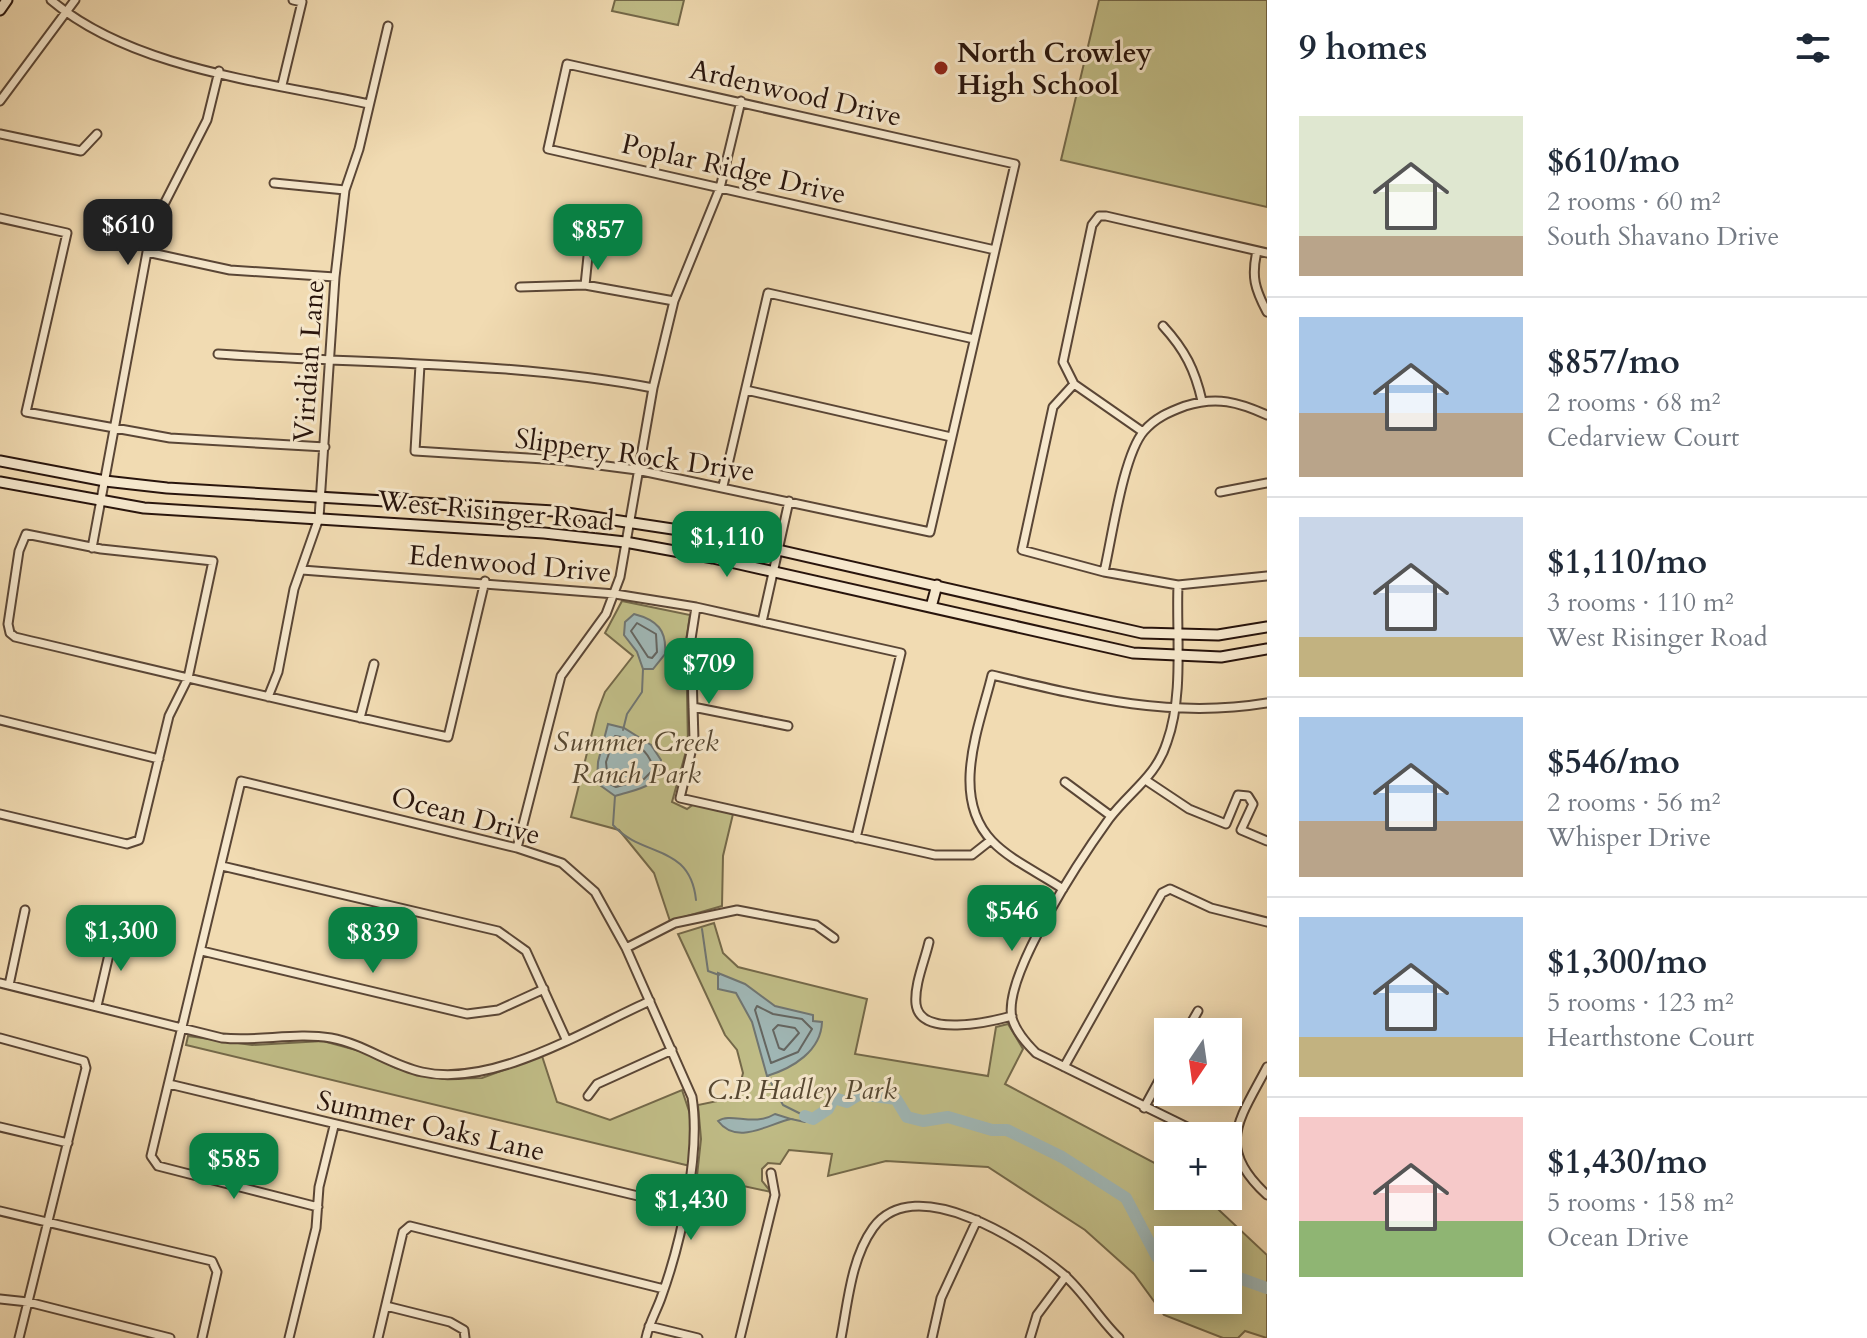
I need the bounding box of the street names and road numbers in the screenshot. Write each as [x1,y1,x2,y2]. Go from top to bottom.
street label: Ardenwood Drive [686,50,906,136]
street label: Poplar Ridge Drive [618,125,850,213]
street label: Viridian Lane [284,279,334,443]
street label: Slippery Rock Drive [513,419,757,491]
street label: West Risinger Road [375,482,616,540]
street label: Edenwood Drive [407,536,613,592]
street label: Ocean Drive [387,778,545,854]
street label: Summer Oaks Lane [313,1081,549,1171]

